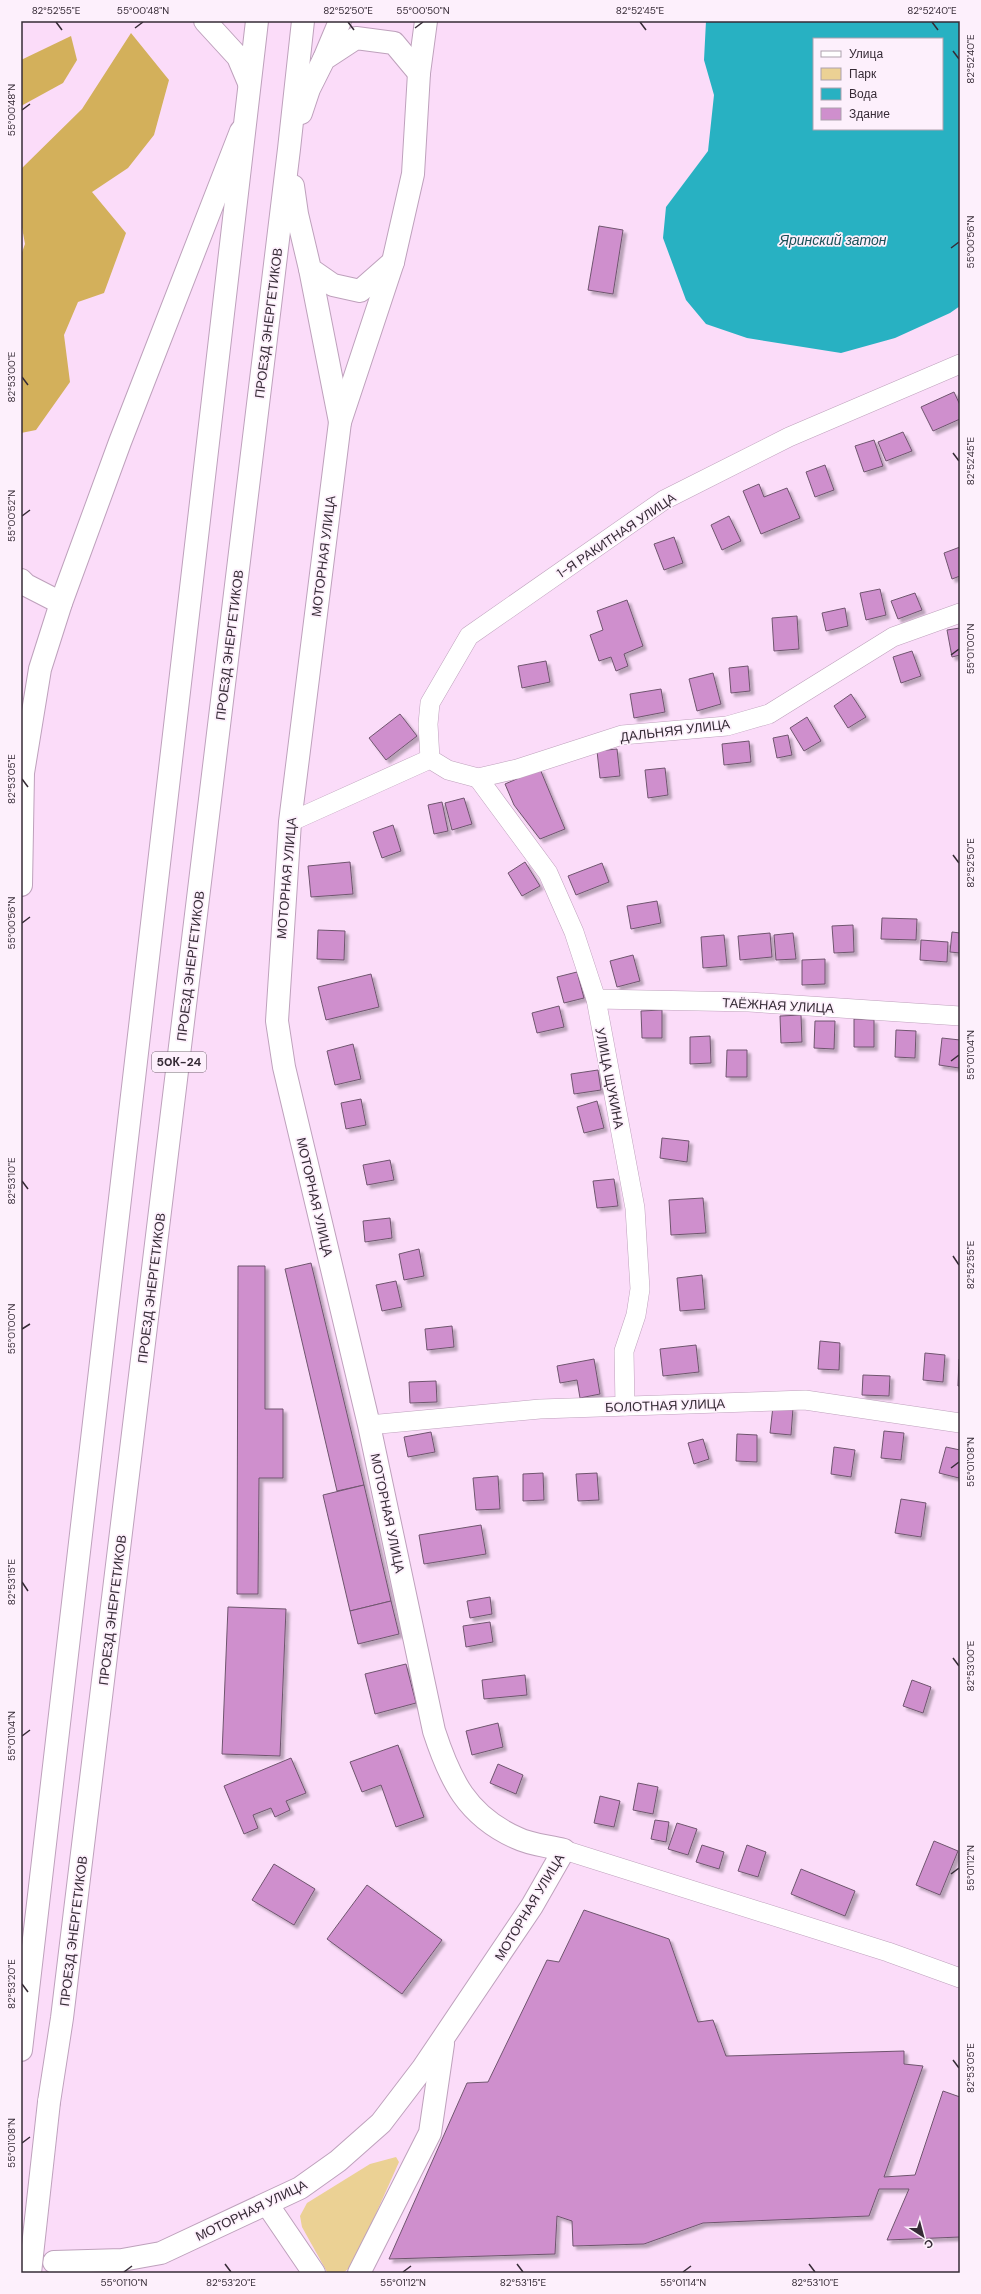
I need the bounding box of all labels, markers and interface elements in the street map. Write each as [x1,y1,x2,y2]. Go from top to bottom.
text: 82°52'55"E [32,4,81,17]
text: 55°00'48"N [117,4,169,17]
text: 82°52'50"E [323,4,373,17]
text: 55°00'50"N [396,4,450,17]
text: 82°52'45"E [616,4,665,17]
text: 82°52'40"E [907,4,957,17]
text: 82°52'40"E [964,34,977,84]
legend [813,38,943,130]
text: Улица [849,46,883,62]
text: Парк [849,66,877,82]
text: 55°00'48"N [5,84,18,136]
text: Вода [849,86,877,102]
text: Здание [849,106,890,122]
text: 55°00'56"N [964,216,977,268]
water label: Яринский затон [778,231,887,249]
street label: ПРОЕЗД ЭНЕРГЕТИКОВ [251,247,286,399]
text: 82°53'00"E [5,351,18,402]
text: 82°52'45"E [964,436,977,485]
street label: 1-Я РАКИТНАЯ УЛИЦА [553,489,679,582]
text: 55°00'52"N [5,490,18,542]
street label: МОТОРНАЯ УЛИЦА [308,494,339,618]
street label: ПРОЕЗД ЭНЕРГЕТИКОВ [212,569,247,721]
text: 55°01'00"N [964,624,977,674]
street label: ДАЛЬНЯЯ УЛИЦА [619,715,731,746]
text: 82°53'05"E [5,754,18,804]
street label: МОТОРНАЯ УЛИЦА [273,816,300,940]
text: 82°52'50"E [964,838,977,888]
street label: ПРОЕЗД ЭНЕРГЕТИКОВ [173,890,208,1042]
text: 55°00'56"N [5,897,18,949]
street label: ТАЁЖНАЯ УЛИЦА [722,994,835,1017]
street label: УЛИЦА ЩУКИНА [591,1026,628,1131]
text: 55°01'04"N [964,1030,977,1080]
road number: 50К-24 [152,1052,206,1072]
street label: МОТОРНАЯ УЛИЦА [293,1136,337,1259]
text: 82°53'10"E [5,1157,18,1205]
street label: ПРОЕЗД ЭНЕРГЕТИКОВ [134,1212,169,1364]
text: 82°52'55"E [964,1240,977,1289]
text: 55°01'00"N [5,1304,18,1354]
street label: БОЛОТНАЯ УЛИЦА [605,1395,726,1416]
text: 55°01'08"N [964,1437,977,1487]
street label: МОТОРНАЯ УЛИЦА [367,1452,409,1575]
street label: ПРОЕЗД ЭНЕРГЕТИКОВ [95,1534,130,1686]
text: 82°53'15"E [5,1558,18,1605]
text: 82°53'00"E [964,1640,977,1691]
text: 55°01'04"N [5,1711,18,1761]
text: 55°01'12"N [964,1845,977,1891]
street label: МОТОРНАЯ УЛИЦА [491,1850,568,1964]
street label: ПРОЕЗД ЭНЕРГЕТИКОВ [56,1855,91,2007]
text: 82°53'20"E [5,1959,18,2009]
text: 82°53'05"E [964,2043,977,2093]
text: 55°01'08"N [5,2118,18,2168]
street label: МОТОРНАЯ УЛИЦА [193,2176,310,2245]
north arrow [903,2216,943,2256]
text: С [922,2236,936,2252]
text: 55°01'10"N [101,2276,148,2289]
text: 82°53'20"E [206,2276,256,2289]
text: 55°01'12"N [380,2276,426,2289]
text: 82°53'15"E [500,2276,547,2289]
text: 55°01'14"N [660,2276,706,2289]
text: 82°53'10"E [791,2276,839,2289]

